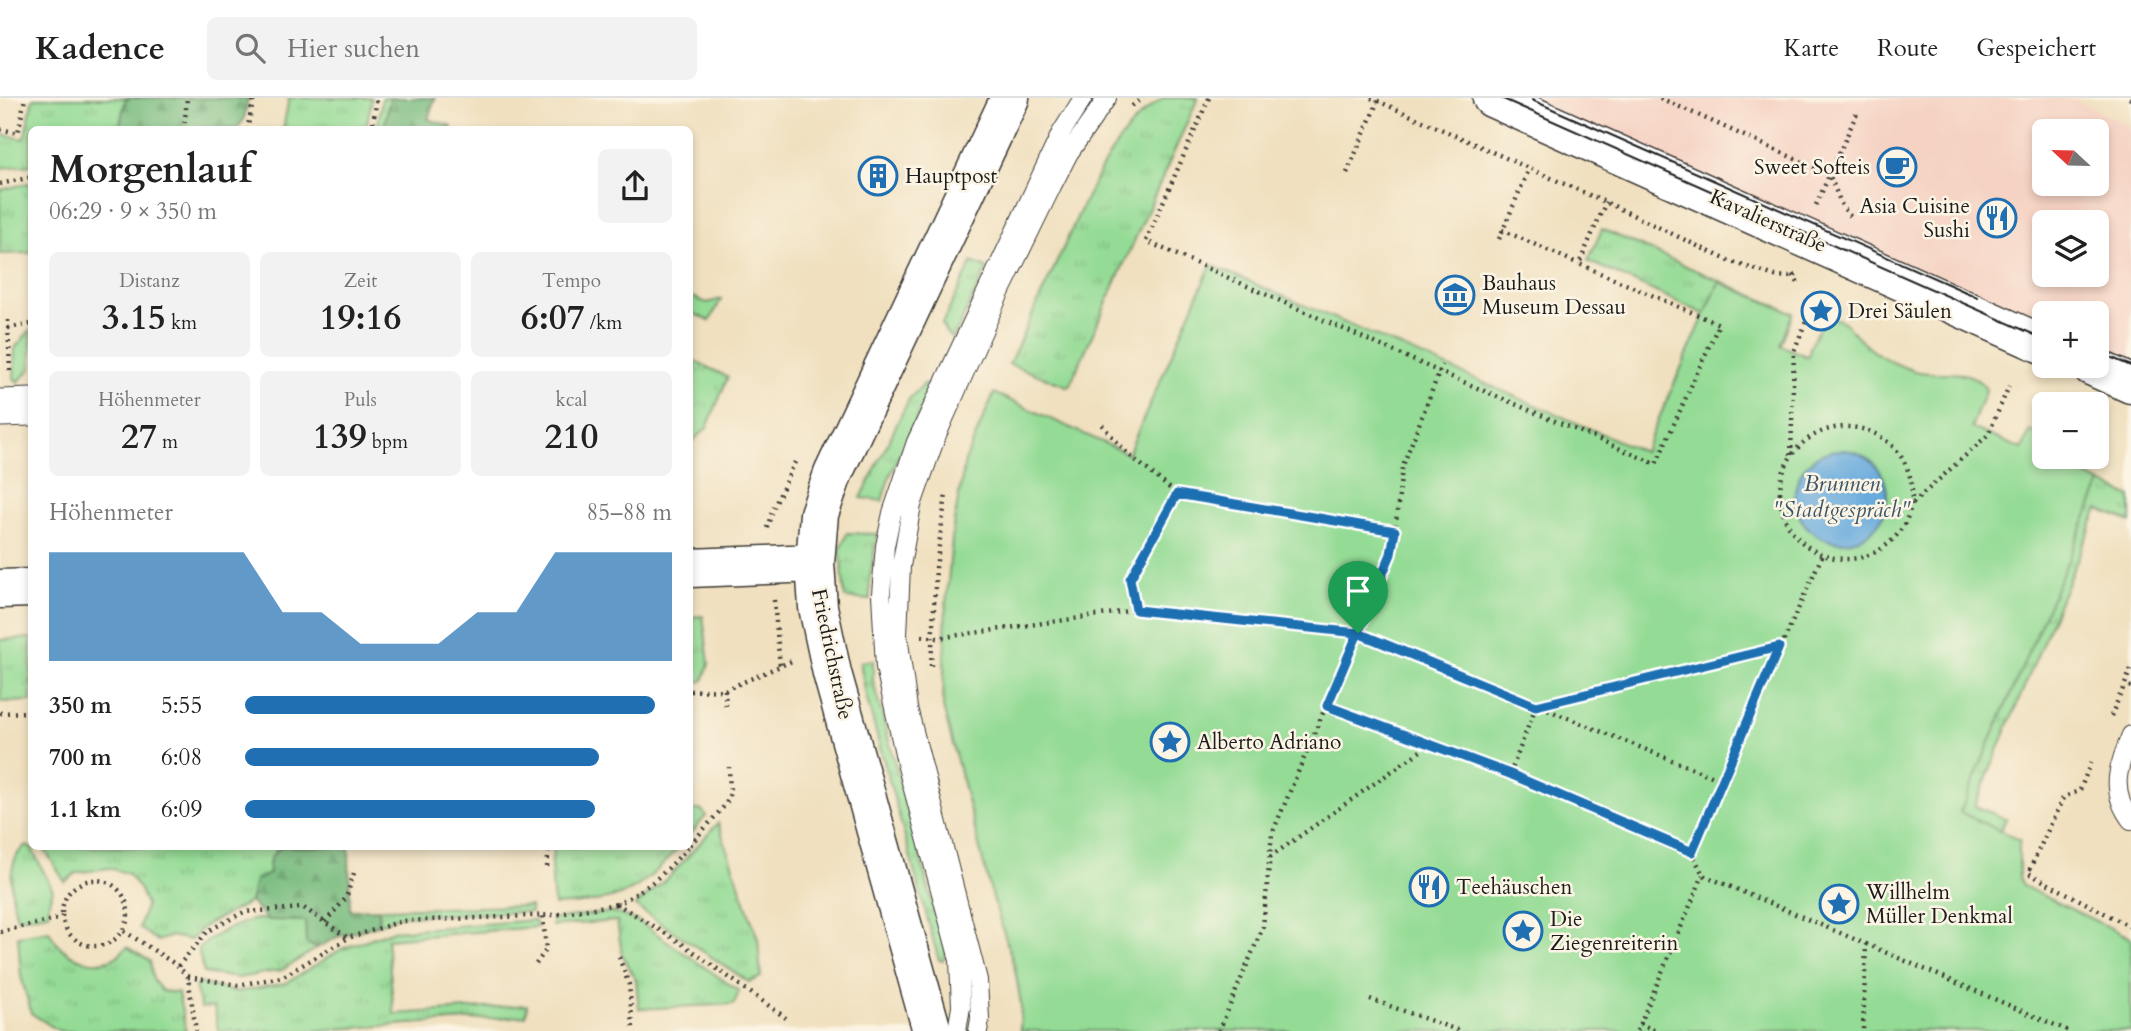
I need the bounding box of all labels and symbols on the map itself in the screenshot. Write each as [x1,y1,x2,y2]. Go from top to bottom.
north arrow [2032,119,2109,196]
cafe icon: Sweet Softeis [1876,146,1918,188]
place label: Sweet Softeis [1754,153,1870,182]
building icon: Hauptpost [857,155,899,197]
place label: Hauptpost [905,162,998,191]
street label: Kavalierstraße [1705,182,1831,260]
place label: Asia Cuisine Sushi [1860,192,1970,245]
restaurant icon: Asia Cuisine Sushi [1976,197,2018,239]
place label: Bauhaus Museum Dessau [1482,269,1626,322]
museum icon: Bauhaus Museum Dessau [1434,274,1476,316]
place icon: Drei Säulen [1800,290,1842,332]
place label: Drei Säulen [1848,297,1952,326]
water label: Brunnen "Stadtgespräch" [1773,468,1912,525]
pin [1328,561,1388,633]
street label: Friedrichstraße [804,586,860,722]
place icon: Alberto Adriano [1149,721,1191,763]
place label: Alberto Adriano [1197,728,1341,757]
restaurant icon: Teehäuschen [1408,866,1450,908]
place label: Teehäuschen [1456,873,1572,902]
place label: Willhelm Müller Denkmal [1865,878,2013,931]
place icon: Willhelm Müller Denkmal [1818,883,1860,925]
place label: Die Ziegenreiterin [1550,905,1678,958]
place icon: Die Ziegenreiterin [1502,910,1544,952]

